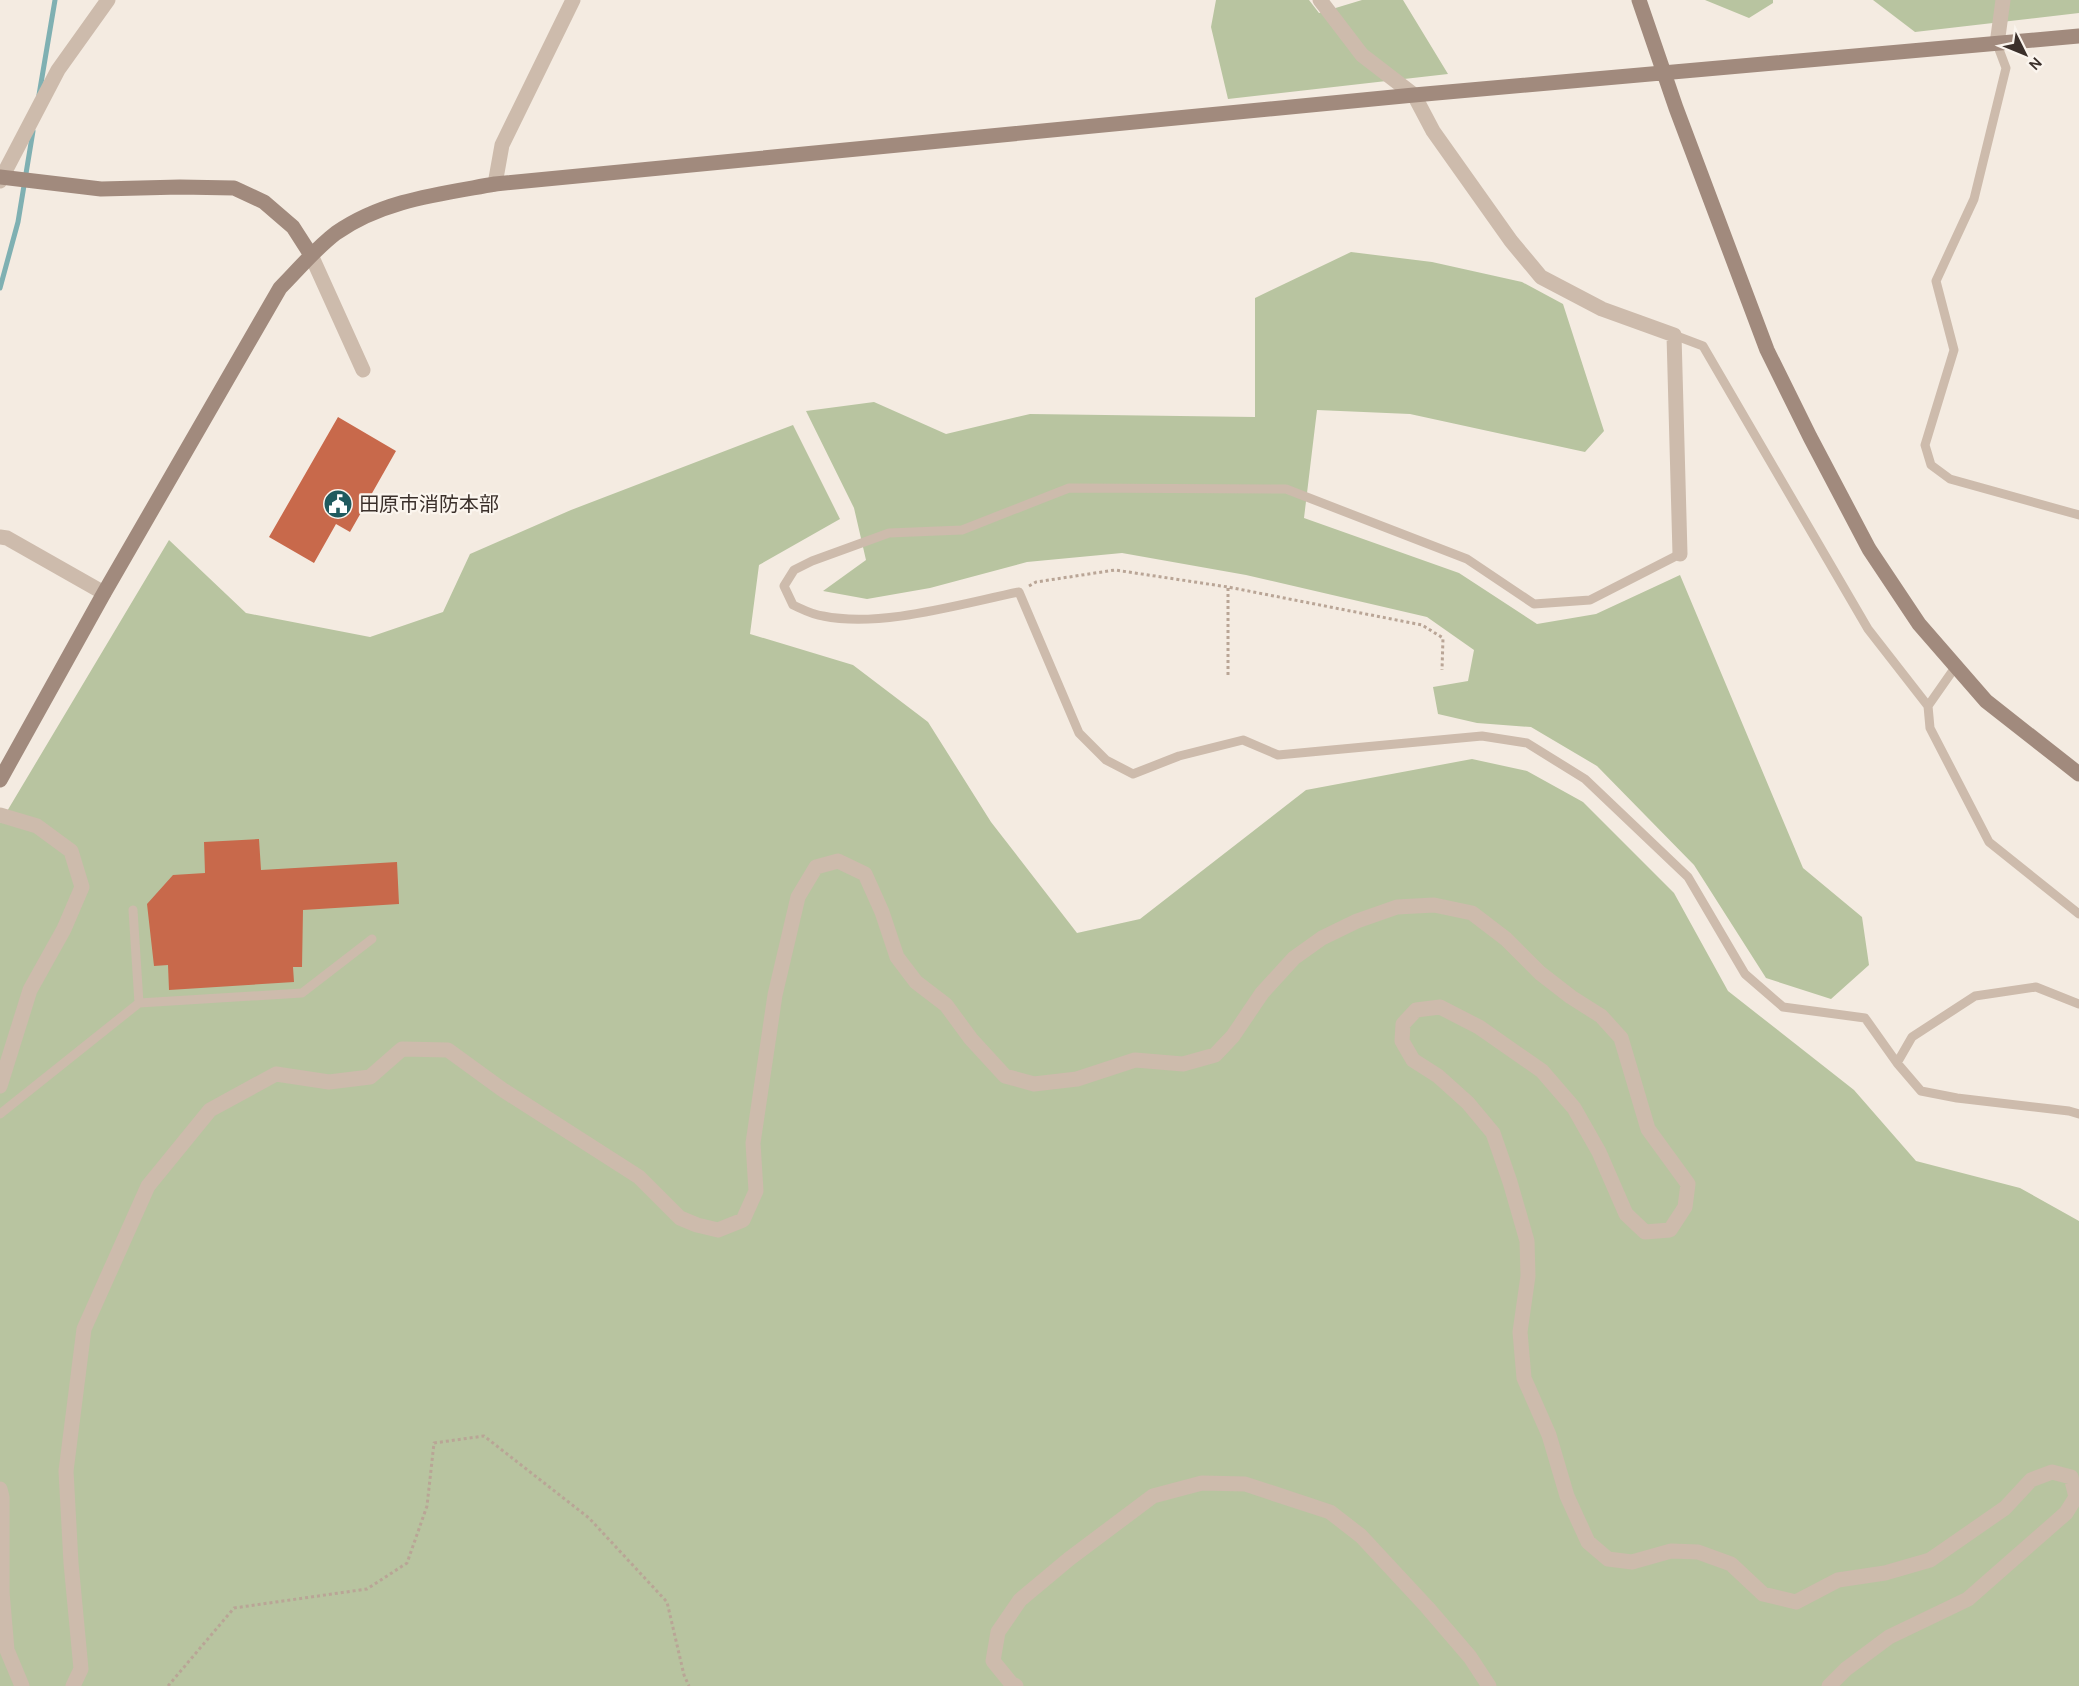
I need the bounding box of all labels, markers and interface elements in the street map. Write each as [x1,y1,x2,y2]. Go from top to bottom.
north arrow [1995,24,2055,84]
text: N [2025,53,2046,75]
public building icon: 田原市消防本部 [322,488,354,520]
place label: 田原市消防本部 [359,493,499,516]

